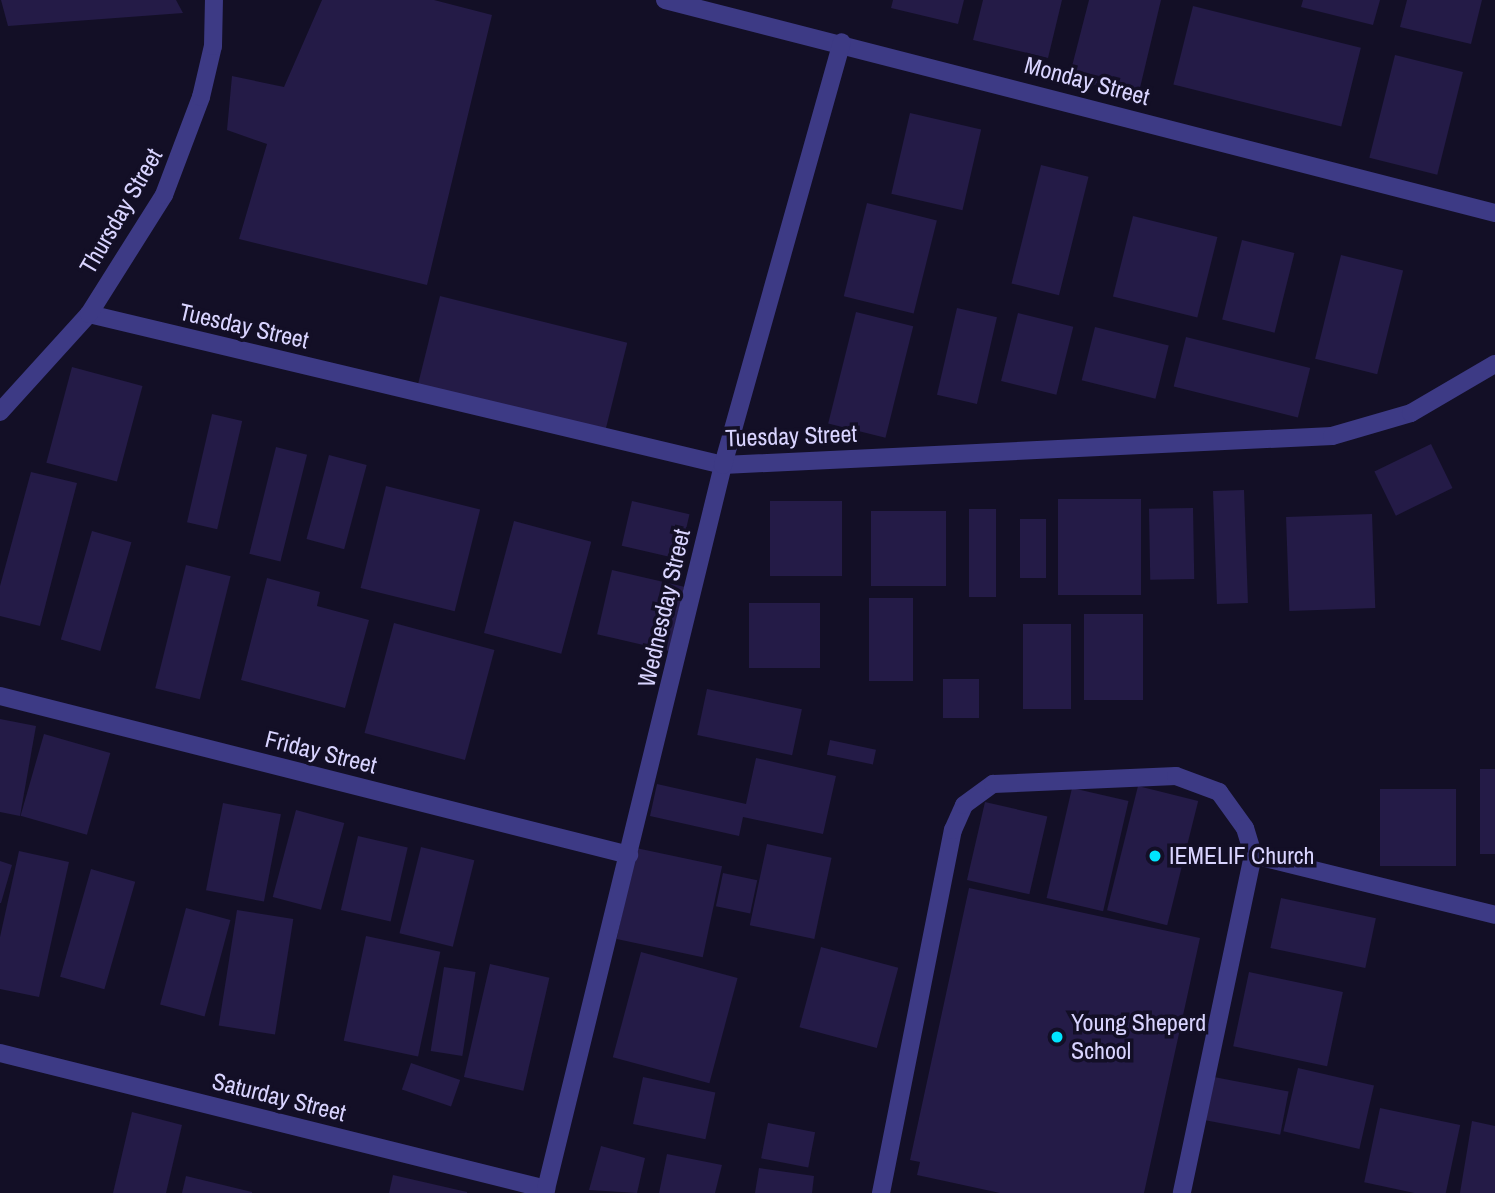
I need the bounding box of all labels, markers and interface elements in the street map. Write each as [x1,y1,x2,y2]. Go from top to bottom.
street label: Monday Street [1021,51,1153,111]
street label: Thursday Street [74,143,168,279]
street label: Tuesday Street [177,297,311,355]
street label: Tuesday Street [725,419,857,453]
street label: Wednesday Street [632,526,696,690]
street label: Friday Street [262,724,380,780]
place label: IEMELIF Church [1169,842,1314,870]
marker: IEMELIF Church [1147,848,1163,864]
place label: Young Sheperd School [1071,1009,1206,1065]
marker: Young Sheperd School [1049,1029,1065,1045]
street label: Saturday Street [209,1066,349,1128]

